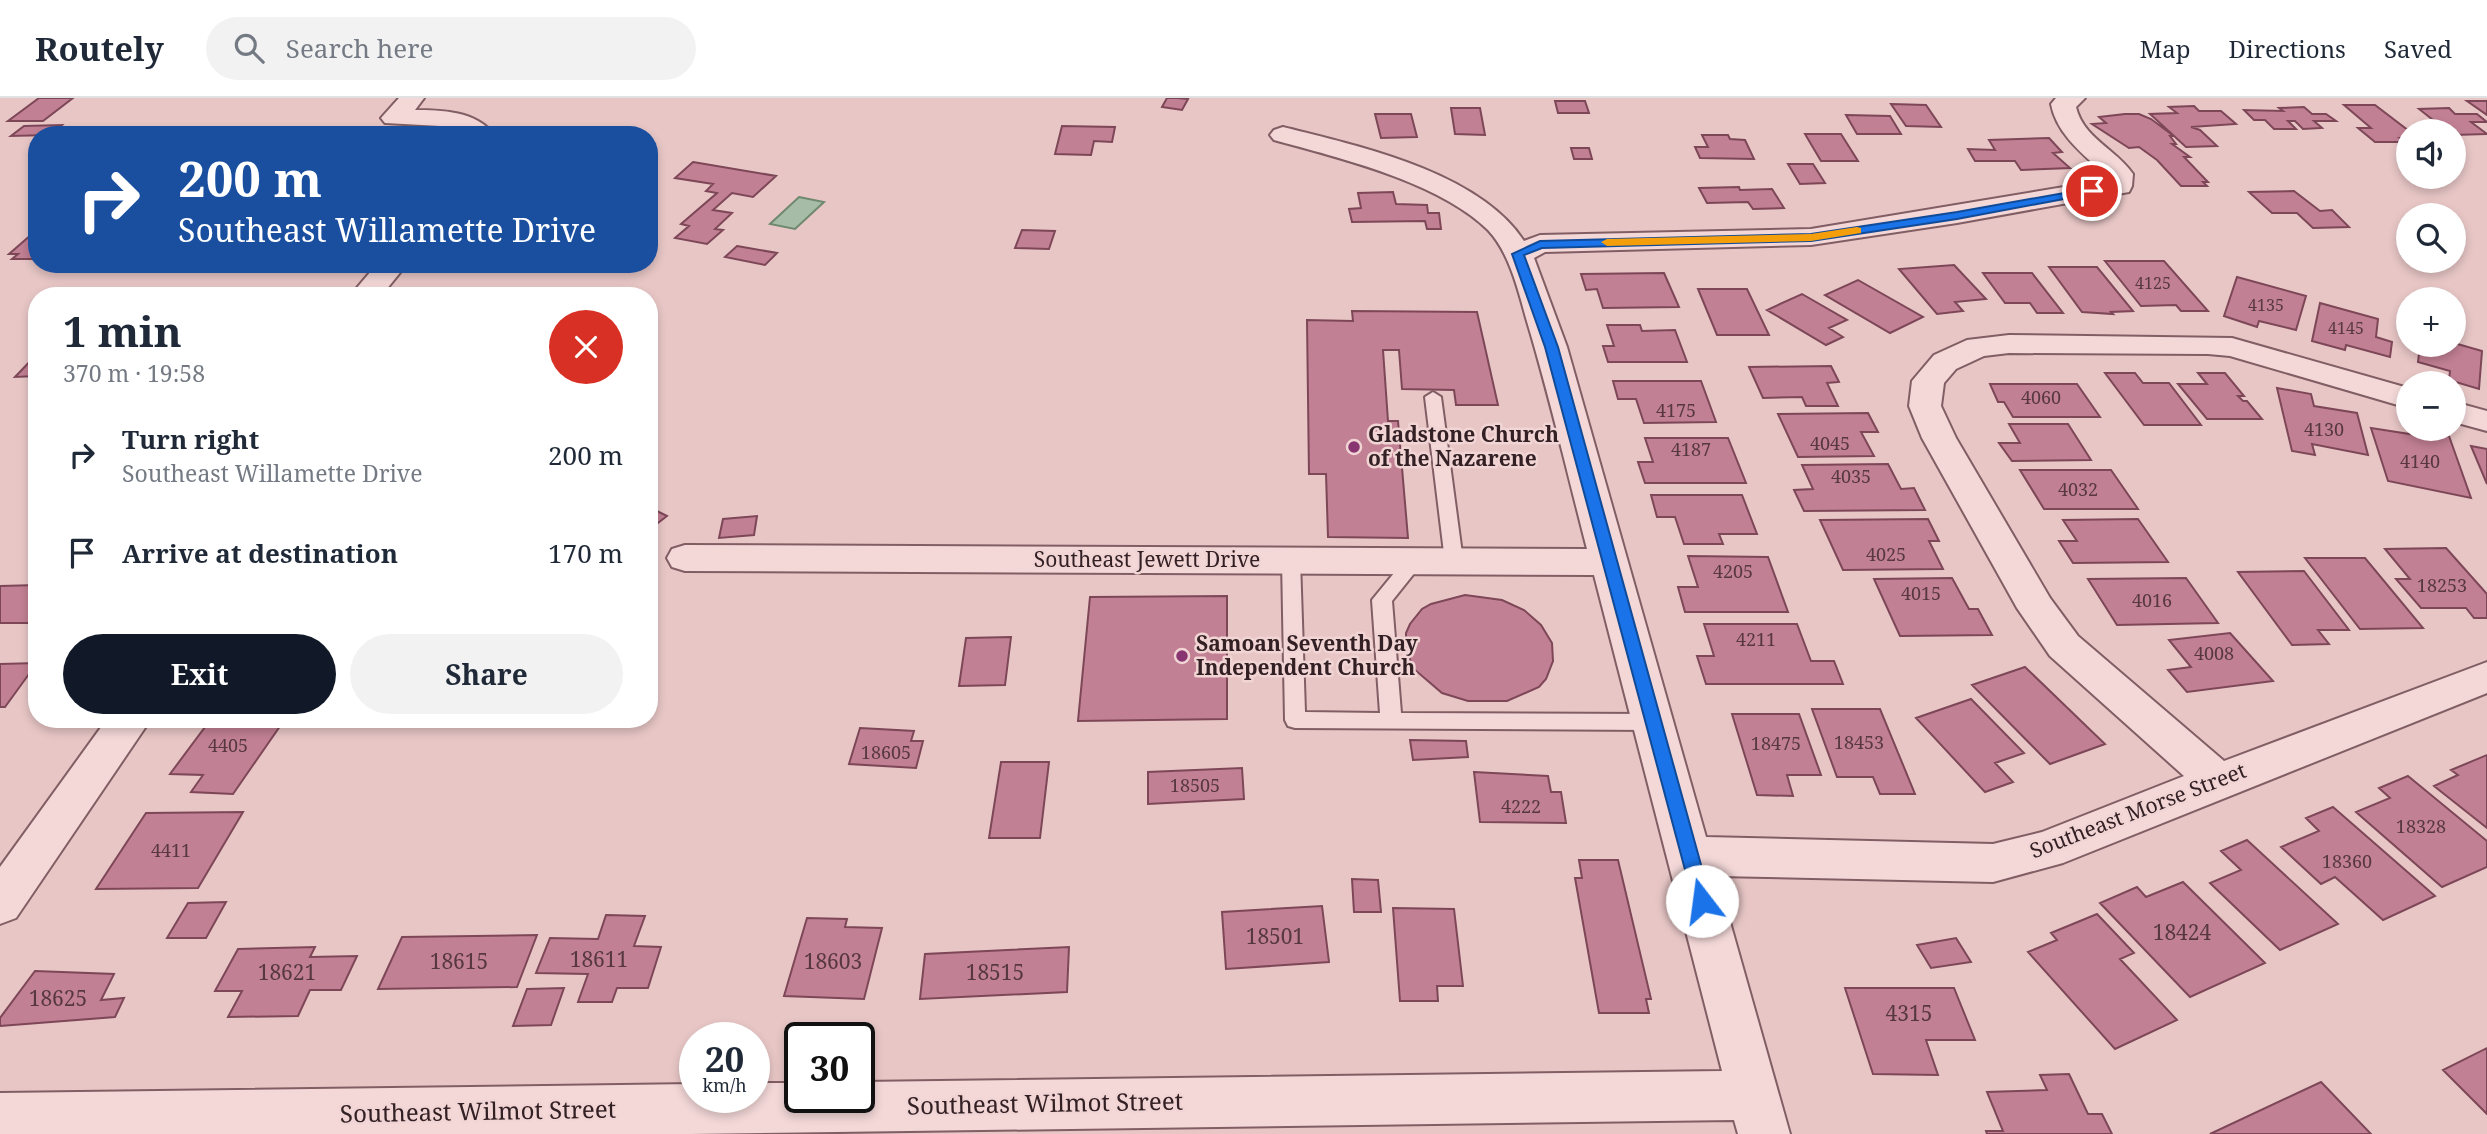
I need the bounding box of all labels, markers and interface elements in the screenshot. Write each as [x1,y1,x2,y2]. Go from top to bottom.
search box [206,17,696,80]
text: Routely [35,26,164,71]
icon: search [230,29,268,67]
text: Search here [286,30,433,66]
text: Map [2140,32,2191,65]
text: Directions [2229,32,2346,65]
text: Saved [2384,32,2452,65]
map controls [2396,119,2466,441]
button: sound [2396,119,2466,189]
text: 200 m [178,145,322,211]
icon: right [63,154,154,245]
pin [2062,161,2122,221]
icon: arrive [2073,172,2111,210]
button: search [2396,203,2466,273]
text: Southeast Willamette Drive [178,208,596,251]
house number: 4125 [2135,272,2171,294]
button: + [2396,287,2466,357]
house number: 4135 [2248,294,2284,316]
text: 1 min [63,302,182,359]
button: close [549,310,623,384]
house number: 4145 [2328,317,2364,339]
text: 370 m · 19:58 [63,357,205,389]
button: − [2396,371,2466,441]
house number: 4060 [2021,385,2061,409]
house number: 4175 [1656,398,1696,422]
house number: 4130 [2304,417,2344,441]
place label: Gladstone Church of the Nazarene [1368,420,1559,472]
text: Turn right [122,421,259,457]
house number: 4045 [1810,431,1850,455]
icon: right [63,436,101,474]
text: 200 m [548,437,623,473]
house number: 4187 [1671,437,1711,461]
marker: Gladstone Church of the Nazarene [1346,439,1362,455]
house number: 4140 [2400,449,2440,473]
text: Southeast Willamette Drive [122,457,423,489]
house number: 4035 [1831,464,1871,488]
house number: 4032 [2058,477,2098,501]
icon: arrive [63,534,101,572]
text: Arrive at destination [122,535,398,571]
text: 170 m [548,535,623,571]
house number: 4025 [1866,542,1906,566]
street label: Southeast Jewett Drive [1034,545,1260,573]
house number: 4205 [1713,559,1753,583]
house number: 18253 [2417,573,2467,597]
house number: 4015 [1901,581,1941,605]
house number: 4016 [2132,588,2172,612]
house number: 4211 [1736,627,1776,651]
place label: Samoan Seventh Day Independent Church [1196,629,1419,681]
button: Exit [63,634,336,714]
button: Share [350,634,623,714]
house number: 4008 [2194,641,2234,665]
marker: Samoan Seventh Day Independent Church [1174,648,1190,664]
house number: 18453 [1834,730,1884,754]
house number: 18475 [1751,731,1801,755]
house number: 4405 [208,733,248,757]
house number: 18605 [861,740,911,764]
street label: Southeast Morse Street [2026,756,2250,864]
house number: 18505 [1170,773,1220,797]
house number: 4222 [1501,794,1541,818]
house number: 18328 [2396,814,2446,838]
house number: 4411 [151,838,191,862]
house number: 18360 [2322,849,2372,873]
position arrow [1665,864,1739,938]
house number: 18424 [2153,918,2212,946]
house number: 18501 [1246,922,1304,950]
house number: 18611 [570,945,628,973]
house number: 18615 [430,947,488,975]
house number: 18603 [804,947,862,975]
house number: 18621 [258,958,316,986]
house number: 18515 [966,958,1024,986]
house number: 18625 [29,984,87,1012]
house number: 4315 [1886,999,1932,1027]
speed limit sign: 30 [784,1022,875,1113]
text: 20 [705,1035,744,1082]
text: km/h [702,1073,747,1097]
street label: Southeast Wilmot Street [907,1084,1183,1121]
street label: Southeast Wilmot Street [340,1092,616,1129]

